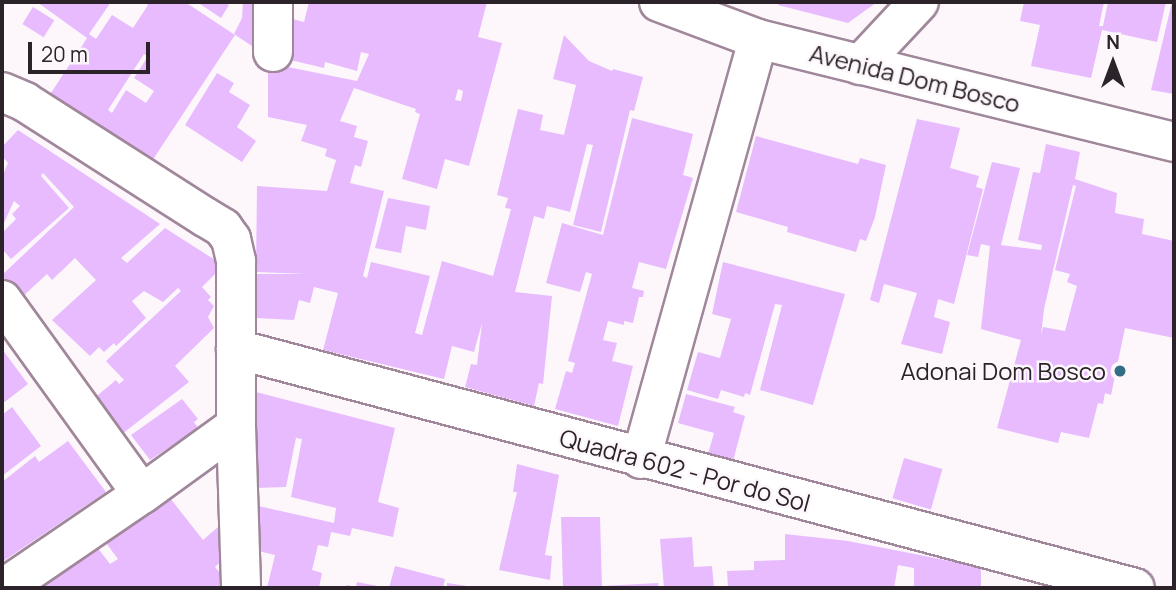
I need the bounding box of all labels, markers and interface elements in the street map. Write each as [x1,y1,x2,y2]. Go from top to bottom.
scale bar [32,28,154,72]
north arrow [1078,28,1148,98]
text: N [1106,29,1120,55]
street label: Avenida Dom Bosco [807,38,1023,118]
text: 20 m [41,40,88,68]
place label: Adonai Dom Bosco [900,357,1106,385]
marker: Adonai Dom Bosco [1112,363,1128,379]
street label: Quadra 602 - Por do Sol [557,423,813,517]

